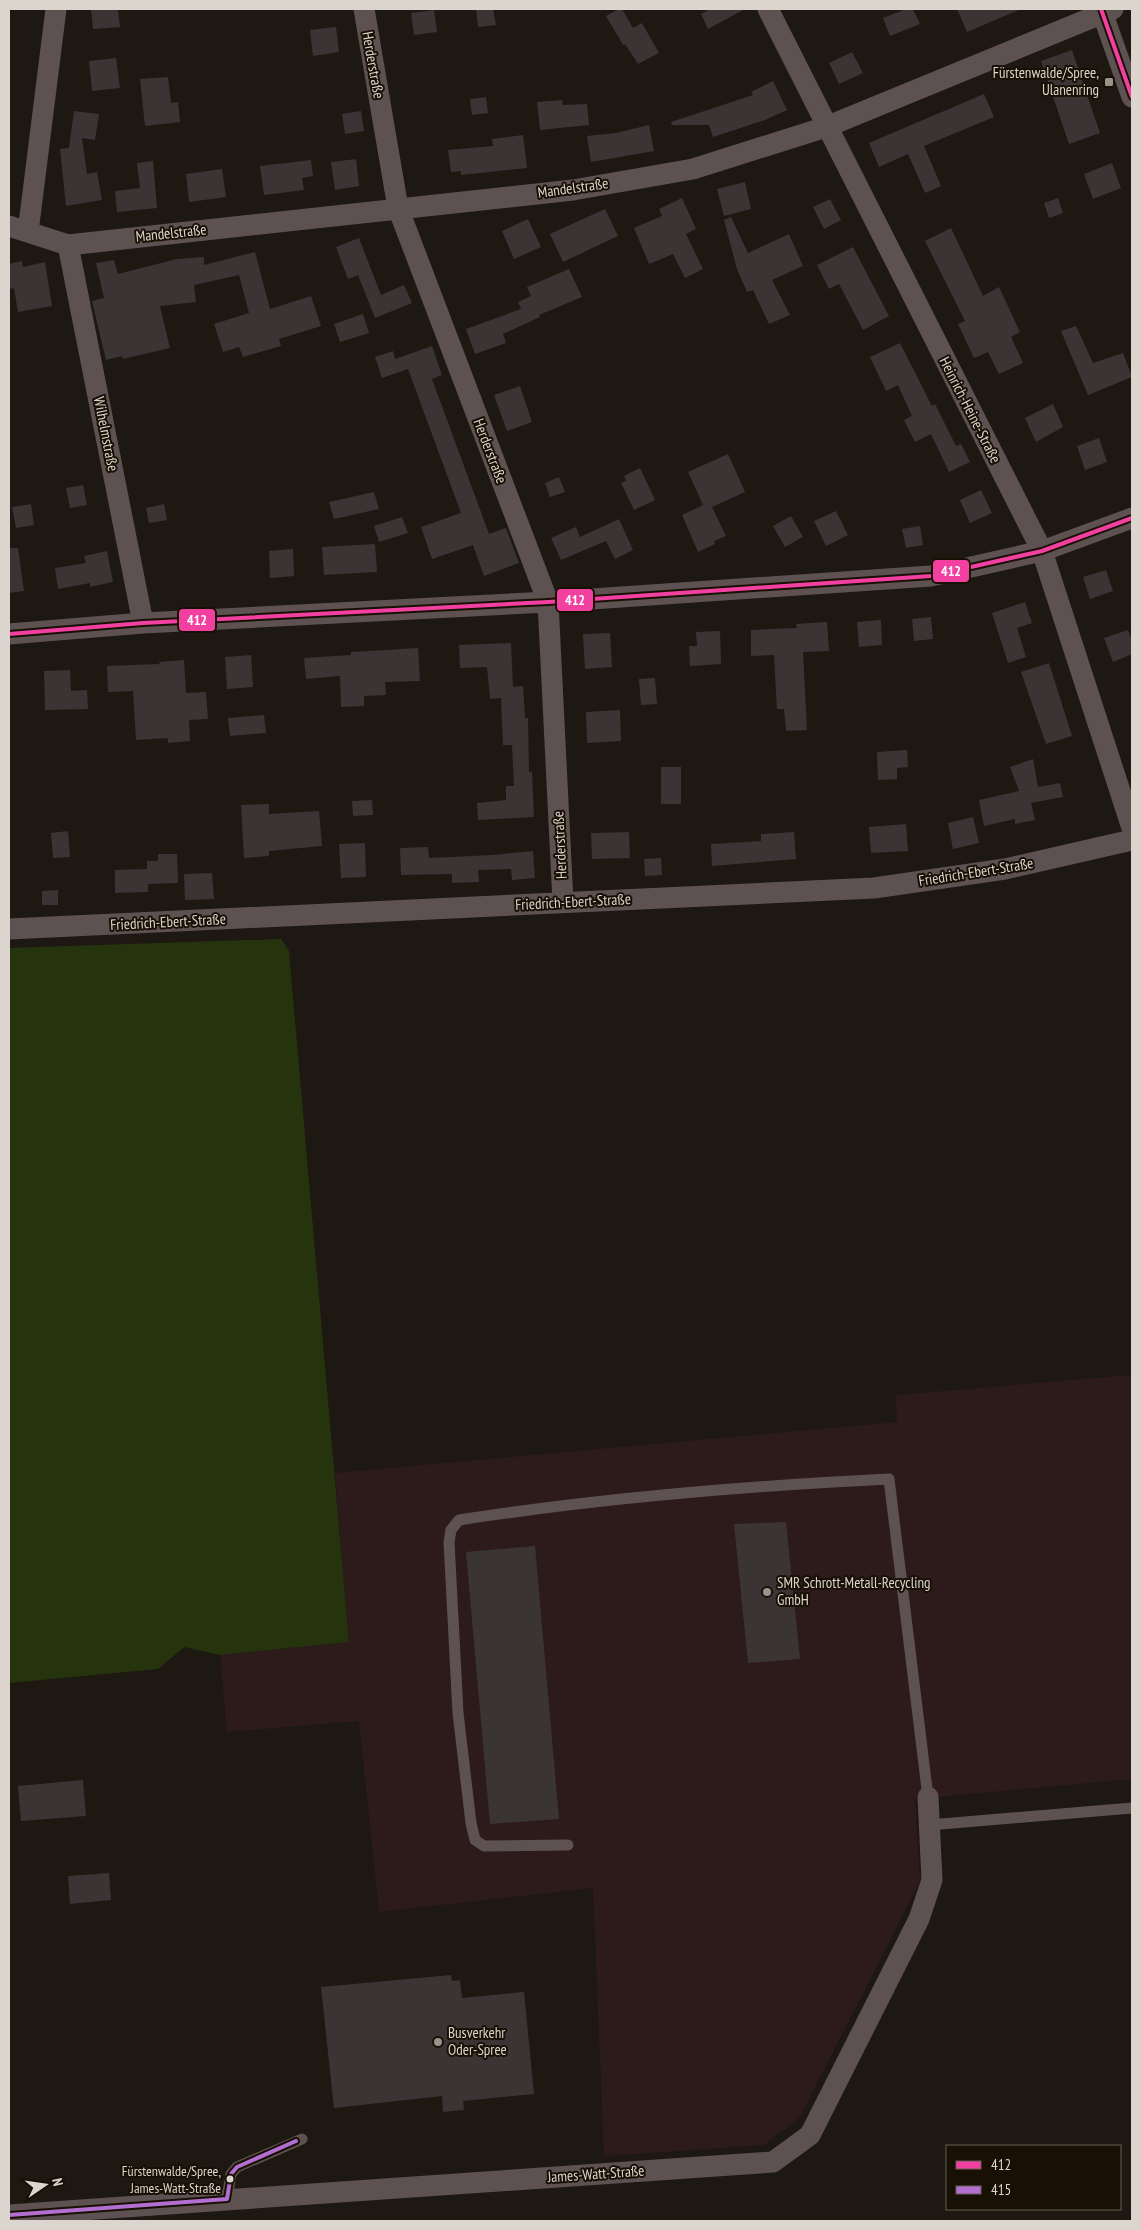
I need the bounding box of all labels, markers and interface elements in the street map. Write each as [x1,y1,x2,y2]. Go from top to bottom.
street label: Herderstraße [358,30,389,100]
place label: Fürstenwalde/Spree, Ulanenring [993,63,1099,99]
marker: Fürstenwalde/Spree, Ulanenring [1103,76,1115,88]
street label: Mandelstraße [536,173,609,202]
street label: Mandelstraße [135,219,207,246]
street label: Heinrich-Heine-Straße [936,354,1005,466]
street label: Wilhelmstraße [90,395,123,473]
street label: Herderstraße [469,416,512,486]
line badge: 412 [932,559,970,583]
text: 412 [941,562,961,580]
line badge: 412 [556,588,594,612]
text: 412 [565,591,585,609]
line badge: 412 [178,608,216,632]
text: 412 [187,611,207,629]
street label: Herderstraße [548,811,571,879]
street label: Friedrich-Ebert-Straße [917,853,1035,890]
street label: Friedrich-Ebert-Straße [515,889,631,914]
street label: Friedrich-Ebert-Straße [110,909,226,934]
place label: SMR Schrott-Metall-Recycling GmbH [777,1573,930,1609]
marker: SMR Schrott-Metall-Recycling GmbH [761,1586,773,1598]
place label: Busverkehr Oder-Spree [448,2023,507,2059]
marker: Busverkehr Oder-Spree [432,2036,444,2048]
legend [946,2145,1121,2210]
text: 412 [991,2155,1011,2174]
north arrow [20,2160,70,2210]
street label: James-Watt-Straße [546,2161,645,2186]
place label: Fürstenwalde/Spree, James-Watt-Straße [122,2162,221,2197]
marker: Fürstenwalde/Spree, James-Watt-Straße [225,2174,235,2184]
text: N [48,2176,67,2188]
text: 415 [991,2180,1011,2199]

